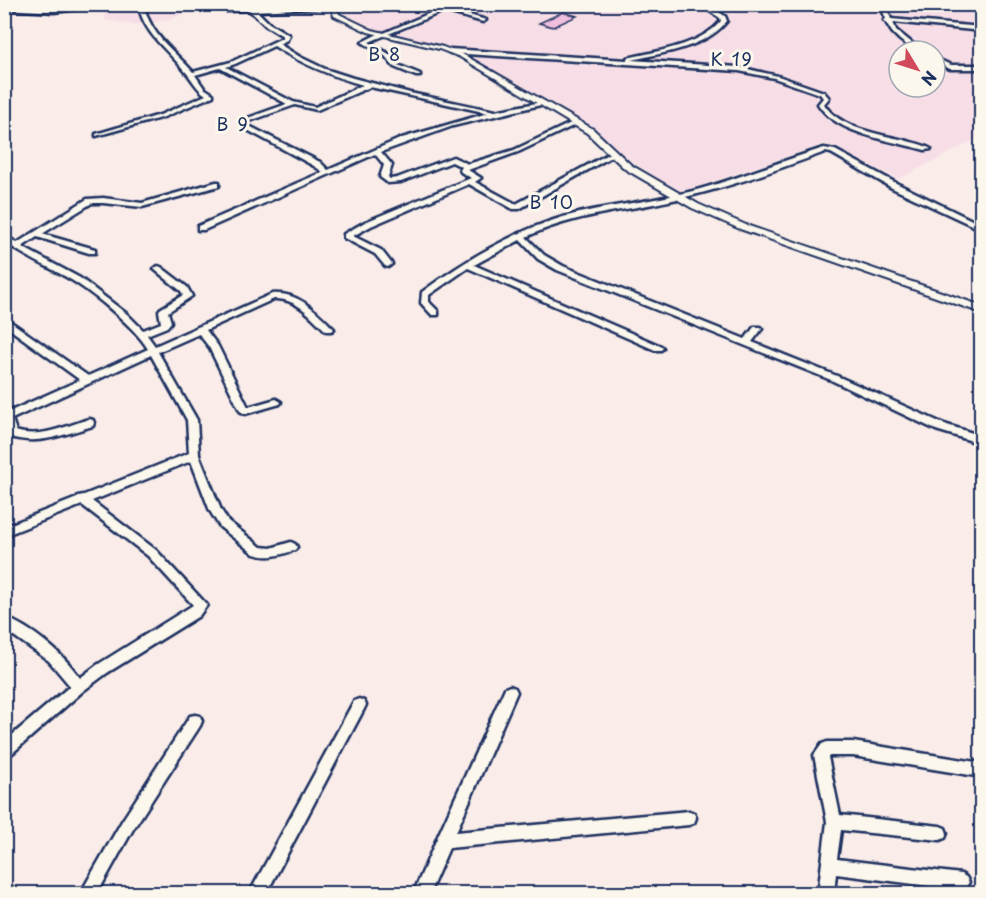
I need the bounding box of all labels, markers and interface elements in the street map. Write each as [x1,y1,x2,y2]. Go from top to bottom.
north arrow [887,39,947,99]
district label: B 8 [368,40,402,67]
district label: K 19 [711,45,753,72]
text: N [916,66,943,91]
district label: B 9 [217,110,249,137]
district label: B 10 [530,188,575,215]

